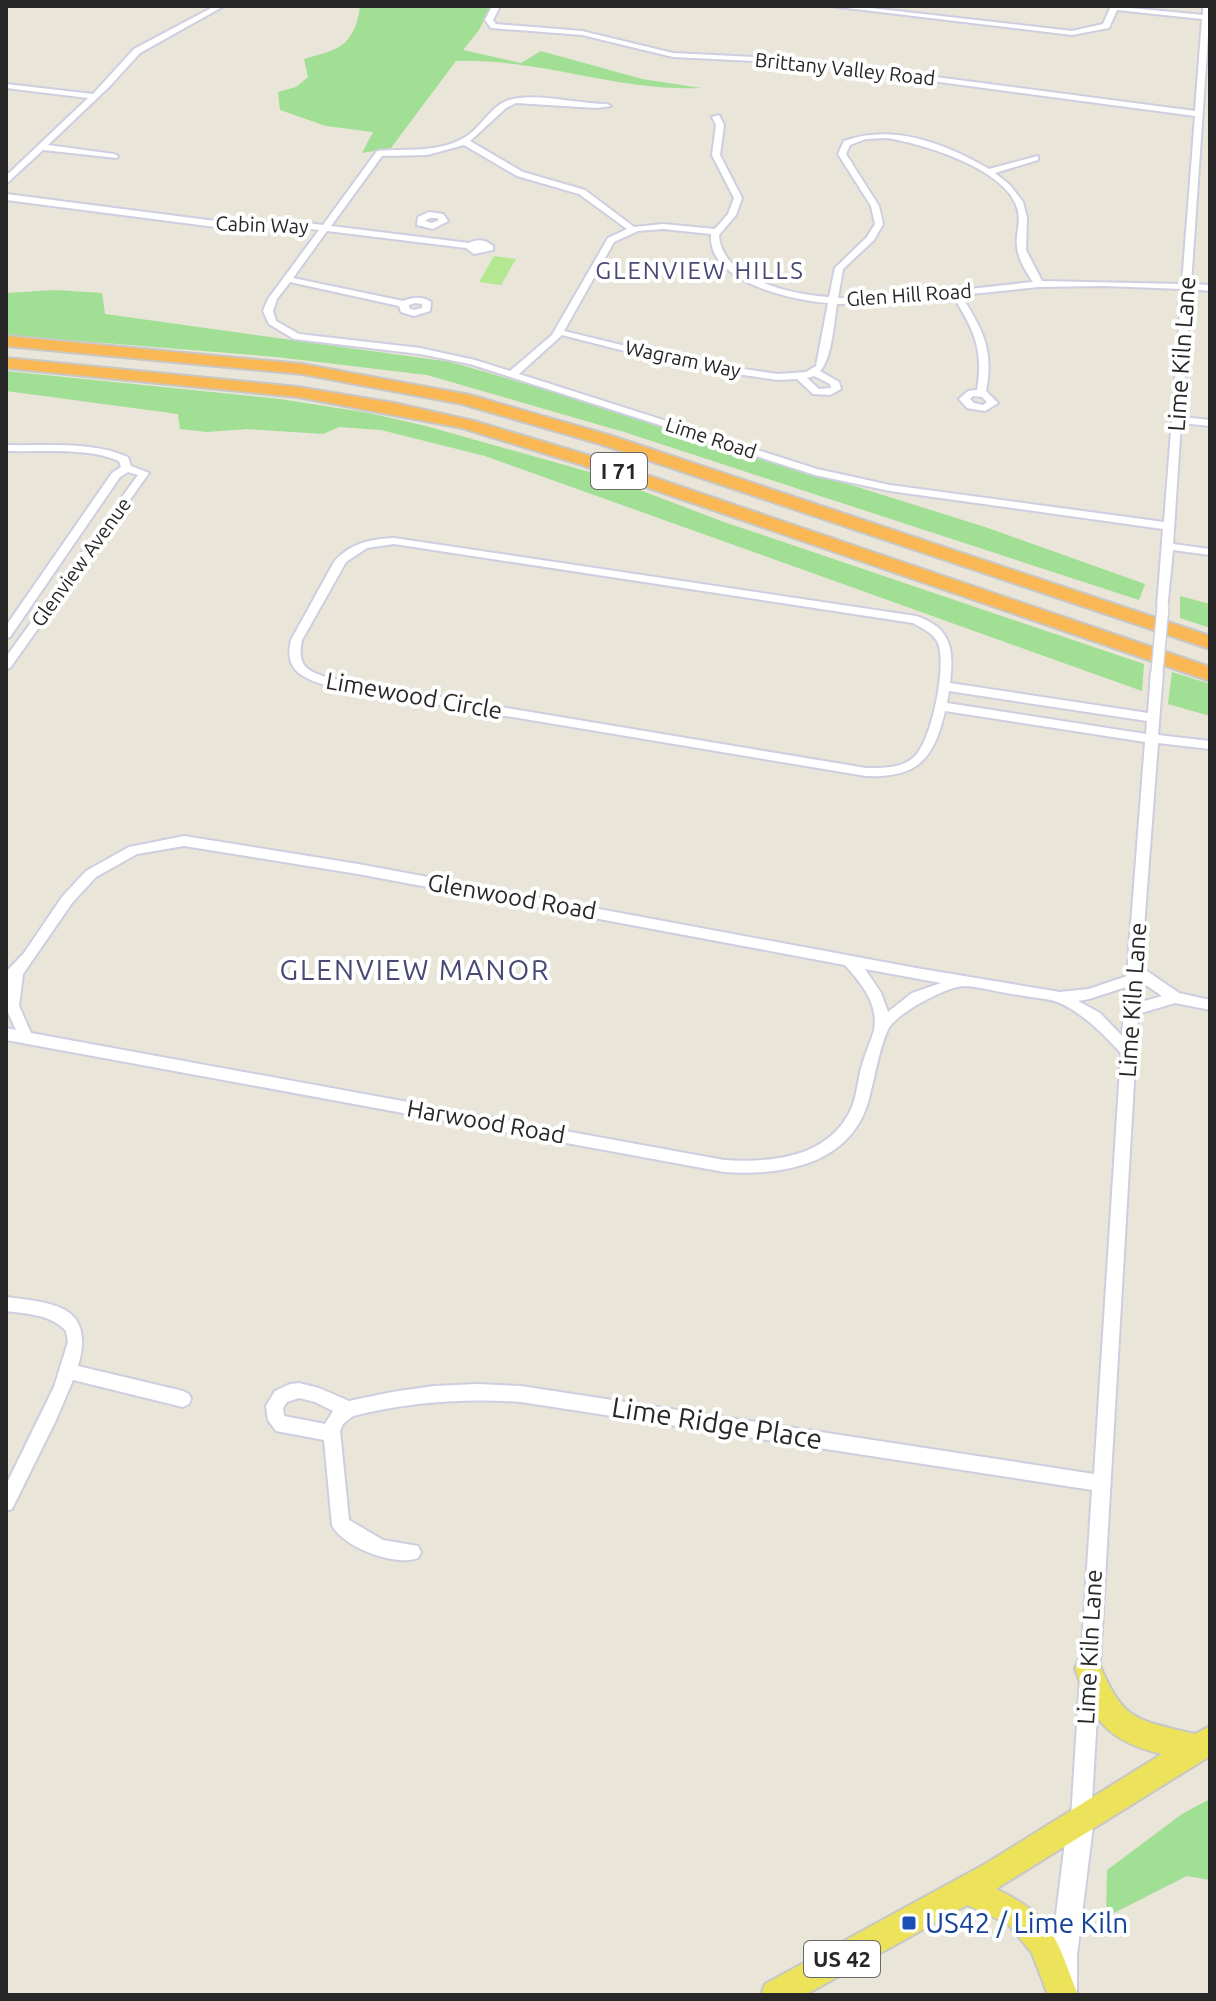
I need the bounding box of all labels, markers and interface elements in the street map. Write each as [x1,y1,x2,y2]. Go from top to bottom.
street label: Brittany Valley Road [754,48,936,89]
street label: Cabin Way [215,211,309,238]
district label: GLENVIEW HILLS [595,257,805,284]
street label: Lime Kiln Lane [1163,275,1200,432]
street label: Glen Hill Road [846,279,972,310]
street label: Wagram Way [623,335,743,382]
street label: Lime Road [663,412,759,463]
road number: I 71 [591,453,647,489]
street label: Glenview Avenue [26,493,135,631]
street label: Limewood Circle [324,667,504,724]
street label: Glenwood Road [426,868,598,925]
street label: Lime Kiln Lane [1114,921,1151,1078]
district label: GLENVIEW MANOR [279,954,551,985]
street label: Harwood Road [405,1094,567,1149]
street label: Lime Ridge Place [610,1391,825,1454]
street label: Lime Kiln Lane [1072,1569,1107,1725]
place label: US42 / Lime Kiln [925,1907,1128,1938]
marker: US42 / Lime Kiln [900,1914,918,1932]
road number: US 42 [804,1941,880,1977]

